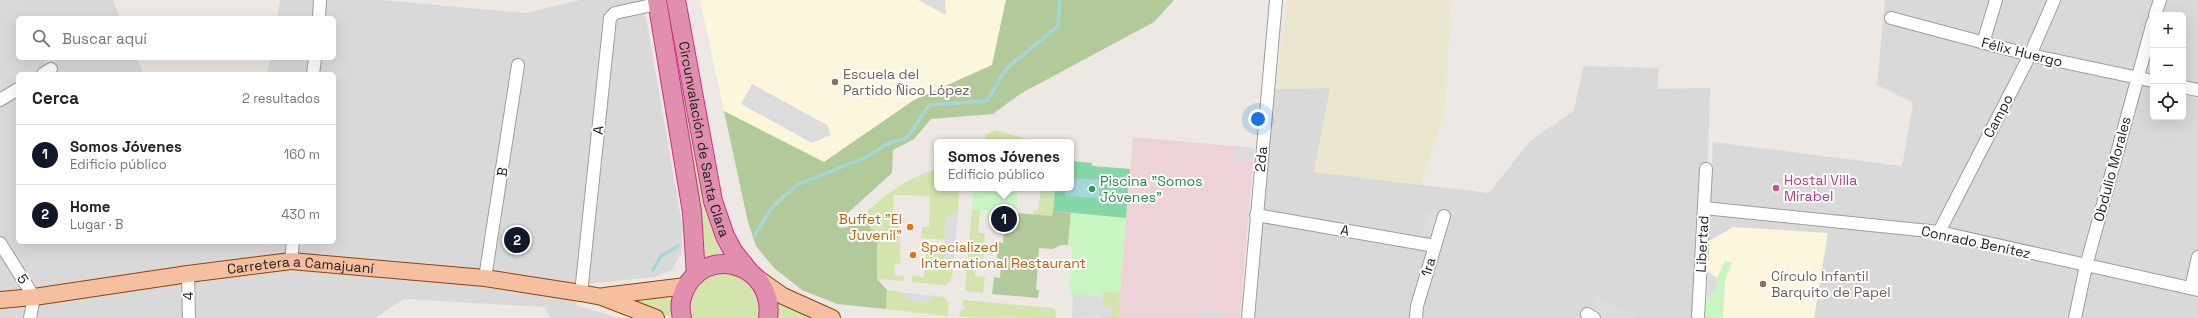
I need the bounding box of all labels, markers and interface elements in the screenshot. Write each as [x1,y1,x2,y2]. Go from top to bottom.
map controls [2150,12,2186,120]
button: + [2150,12,2186,48]
search box [16,16,336,60]
icon: search [30,27,52,49]
text: Buscar aquí [62,29,147,48]
street label: Félix Huergo [1979,33,2065,71]
street label: Circunvalación de Santa Clara [675,40,734,239]
button: − [2150,48,2186,84]
place label: Escuela del Partido Ñico López [843,65,970,99]
marker: Escuela del Partido Ñico López [830,77,840,87]
button: locate [2150,84,2186,120]
text: Cerca [32,87,79,109]
text: 2 resultados [242,90,320,107]
street label: Campo [1979,91,2017,141]
your location [1248,109,1268,129]
street label: Obdulio Morales [2089,114,2135,224]
street label: A [589,124,607,135]
text: Somos Jóvenes [70,137,182,156]
popup [934,139,1074,191]
text: 1 [42,146,48,163]
text: 160 m [284,146,320,163]
street label: 2da [1251,146,1271,172]
text: Somos Jóvenes [948,147,1060,166]
text: Edificio público [70,156,167,173]
street label: B [492,166,512,178]
text: Edificio público [948,166,1045,183]
place label: Hostal Villa Mirabel [1784,171,1857,205]
place label: Piscina "Somos Jóvenes" [1100,172,1203,206]
marker: Hostal Villa Mirabel [1771,183,1781,193]
marker: Piscina "Somos Jóvenes" [1087,184,1097,194]
text: Home [70,197,111,216]
pin: 1 [991,204,1017,234]
text: 2 [41,206,49,223]
text: 430 m [281,206,320,223]
place label: Buffet "El Juvenil" [839,210,902,244]
street label: Libertad [1692,215,1712,273]
text: Lugar · B [70,216,123,233]
street label: A [1339,220,1351,240]
marker: Buffet "El Juvenil" [905,222,915,232]
street label: Conrado Benítez [1920,222,2032,262]
pin: 2 [504,225,530,255]
place label: Specialized International Restaurant [921,238,1086,272]
marker: Specialized International Restaurant [908,250,918,260]
street label: Carretera a Camajuaní [226,252,375,278]
street label: 1ra [1417,255,1439,279]
place label: Círculo Infantil Barquito de Papel [1771,267,1891,301]
street label: 5 [13,271,33,287]
marker: Círculo Infantil Barquito de Papel [1758,279,1768,289]
street label: 4 [179,291,197,301]

